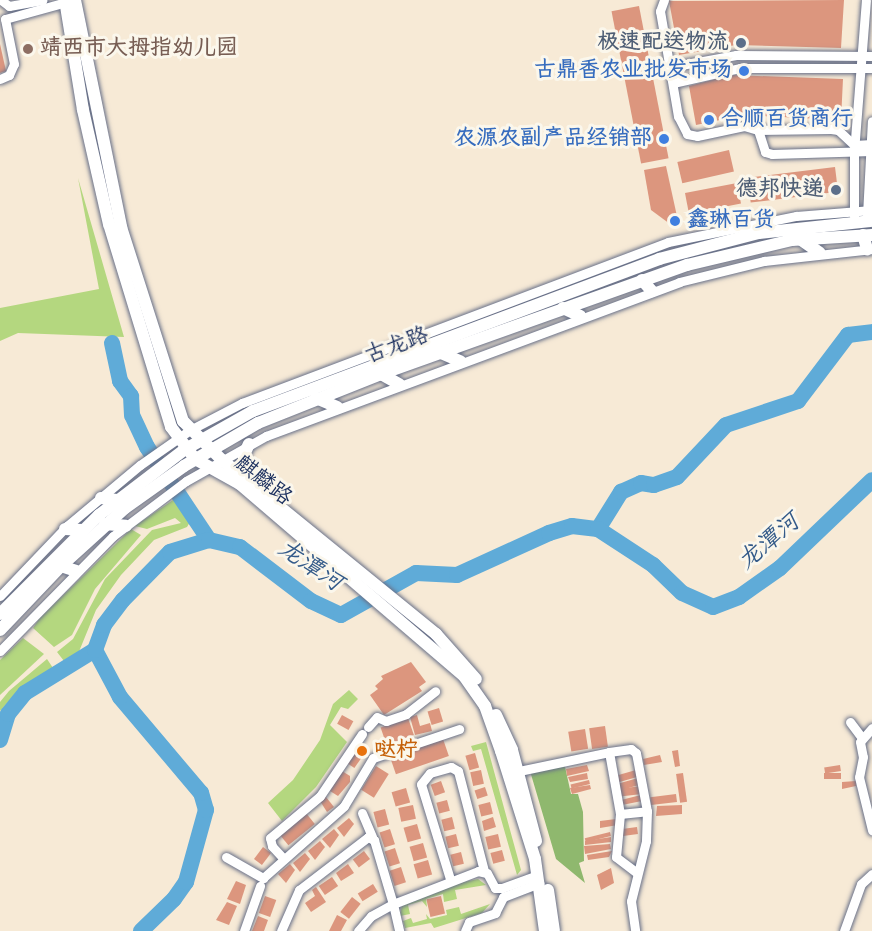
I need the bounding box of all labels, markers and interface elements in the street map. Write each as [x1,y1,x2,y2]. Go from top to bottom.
place label: 极速配送物流 [597,30,729,56]
place label: 靖西市大拇指幼儿园 [40,36,238,62]
marker: 极速配送物流 [734,36,748,50]
marker: 靖西市大拇指幼儿园 [21,42,35,56]
place label: 古鼎香农业批发市场 [534,58,732,84]
marker: 古鼎香农业批发市场 [737,64,751,78]
place label: 合顺百货商行 [721,107,853,133]
marker: 合顺百货商行 [702,113,716,127]
place label: 农源农副产品经销部 [454,126,652,152]
marker: 农源农副产品经销部 [657,132,671,146]
place label: 德邦快递 [736,177,824,203]
marker: 德邦快递 [829,183,843,197]
place label: 鑫琳百货 [687,208,775,234]
marker: 鑫琳百货 [668,214,682,228]
street label: 古龙路 [361,322,433,370]
street label: 麒麟路 [229,450,297,512]
water label: 龙潭河 [732,508,806,576]
water label: 龙潭河 [272,534,348,598]
place label: 哒柠 [374,738,418,764]
marker: 哒柠 [355,744,369,758]

